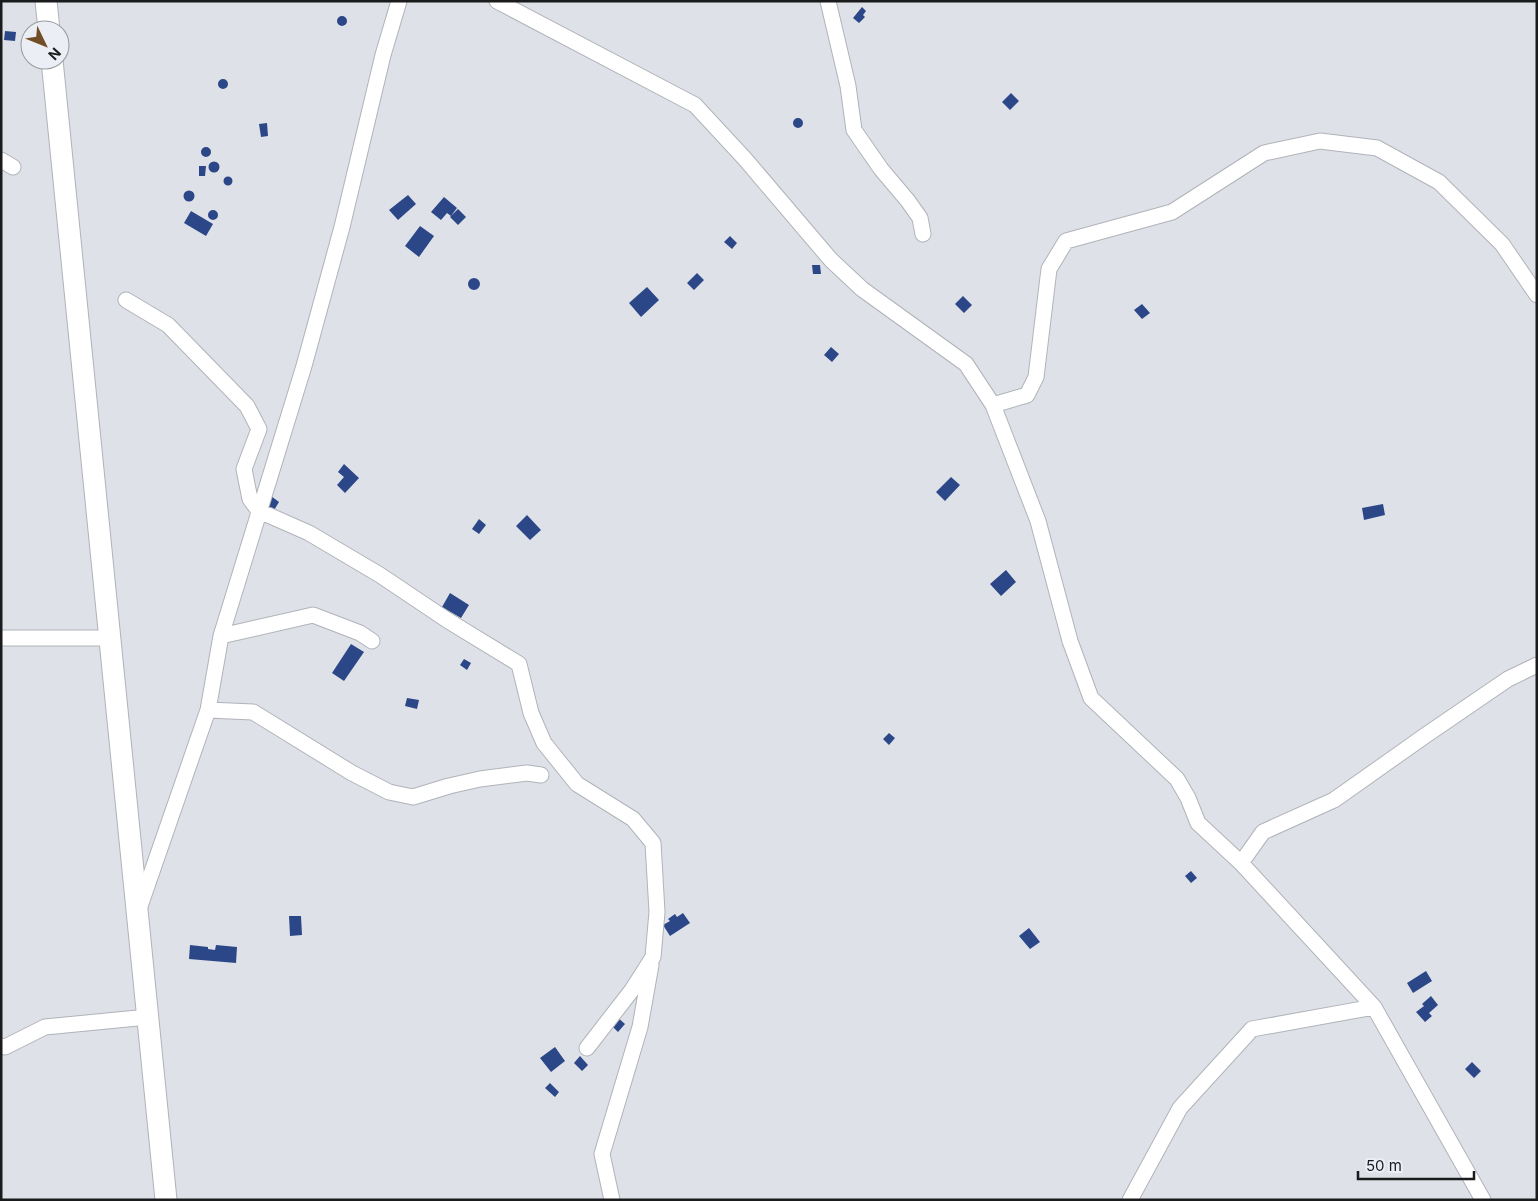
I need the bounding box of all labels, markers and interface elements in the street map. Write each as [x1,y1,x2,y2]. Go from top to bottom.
north arrow [20,20,70,70]
text: N [45,45,65,64]
scale bar [1358,1148,1474,1180]
text: 50 m [1366,1156,1402,1175]

